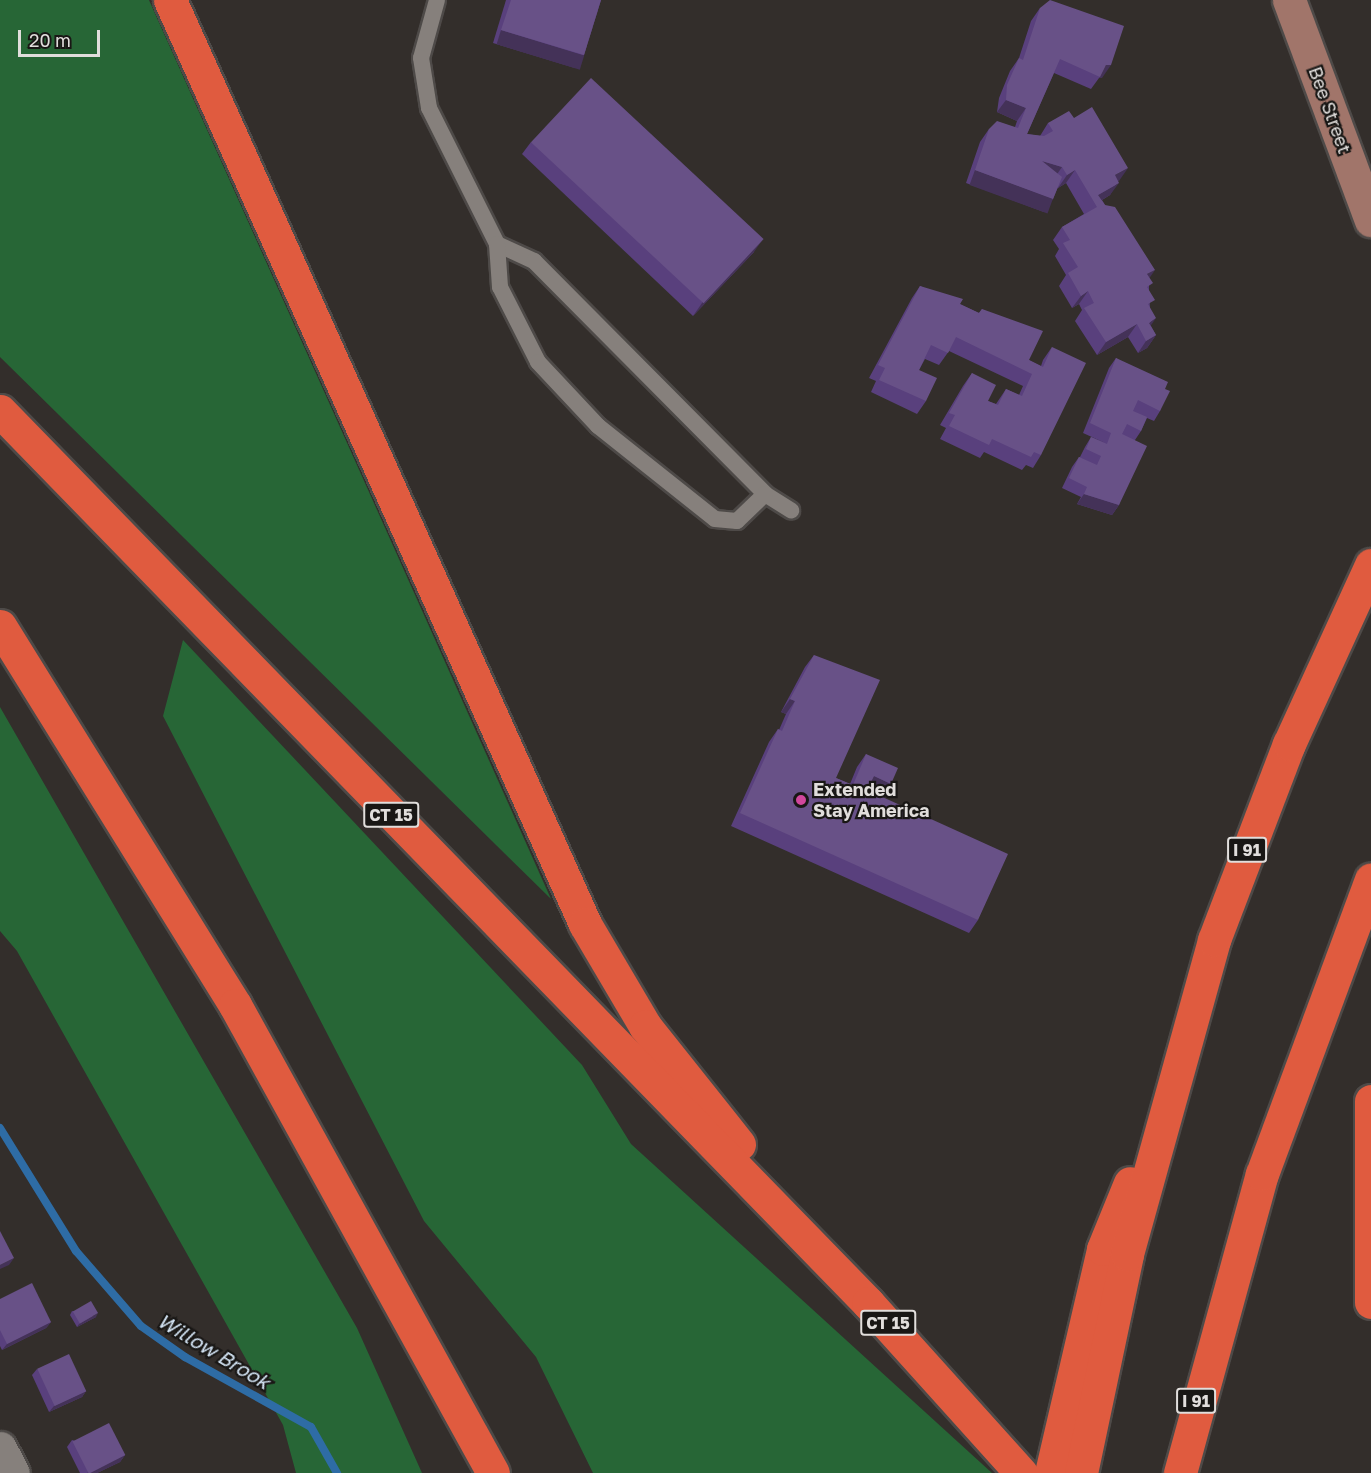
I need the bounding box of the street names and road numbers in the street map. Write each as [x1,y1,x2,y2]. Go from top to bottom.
street label: Bee Street [1304,64,1356,156]
road number: CT 15 [362,802,420,828]
road number: I 91 [1226,837,1268,863]
road number: CT 15 [860,1310,916,1336]
road number: I 91 [1175,1388,1217,1414]

